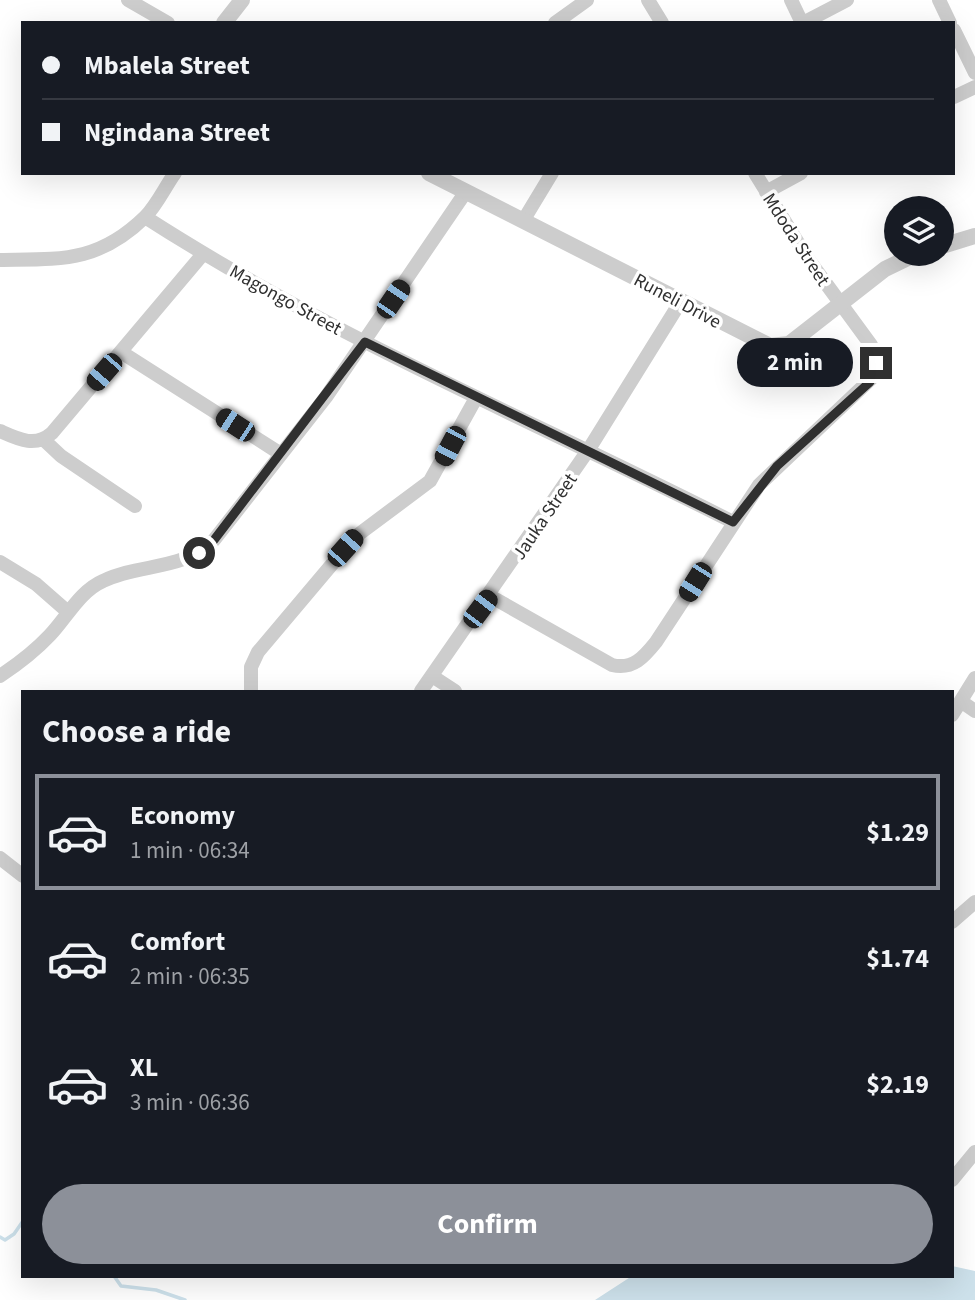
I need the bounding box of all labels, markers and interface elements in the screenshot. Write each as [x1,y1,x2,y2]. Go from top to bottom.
text: Mbalela Street [84,47,250,84]
text: Ngindana Street [84,114,270,151]
street label: Mdoda Street [756,188,836,292]
map controls [884,196,954,266]
button: layers [884,196,954,266]
street label: Magongo Street [224,258,347,343]
street label: Runeli Drive [629,267,726,336]
car [373,276,414,322]
callout: 2 min [736,338,852,388]
text: 2 min [767,346,823,379]
route end [860,347,892,379]
car [83,349,126,395]
car [212,405,259,445]
car [431,423,470,469]
street label: Jauka Street [506,468,584,566]
car [324,525,367,571]
route start [183,537,215,569]
car [675,559,716,605]
car [459,586,502,632]
text: Choose a ride [42,709,231,755]
text: Economy [130,797,235,834]
icon: car [46,801,109,864]
text: $1.29 [866,814,929,851]
text: 1 min · 06:34 [130,834,250,867]
text: Comfort [130,923,225,960]
icon: car [46,927,109,990]
text: $1.74 [866,940,929,977]
text: 2 min · 06:35 [130,960,250,993]
text: XL [130,1049,158,1086]
icon: car [46,1053,109,1116]
text: $2.19 [866,1066,929,1103]
text: 3 min · 06:36 [130,1086,250,1119]
button: Confirm [42,1184,933,1264]

